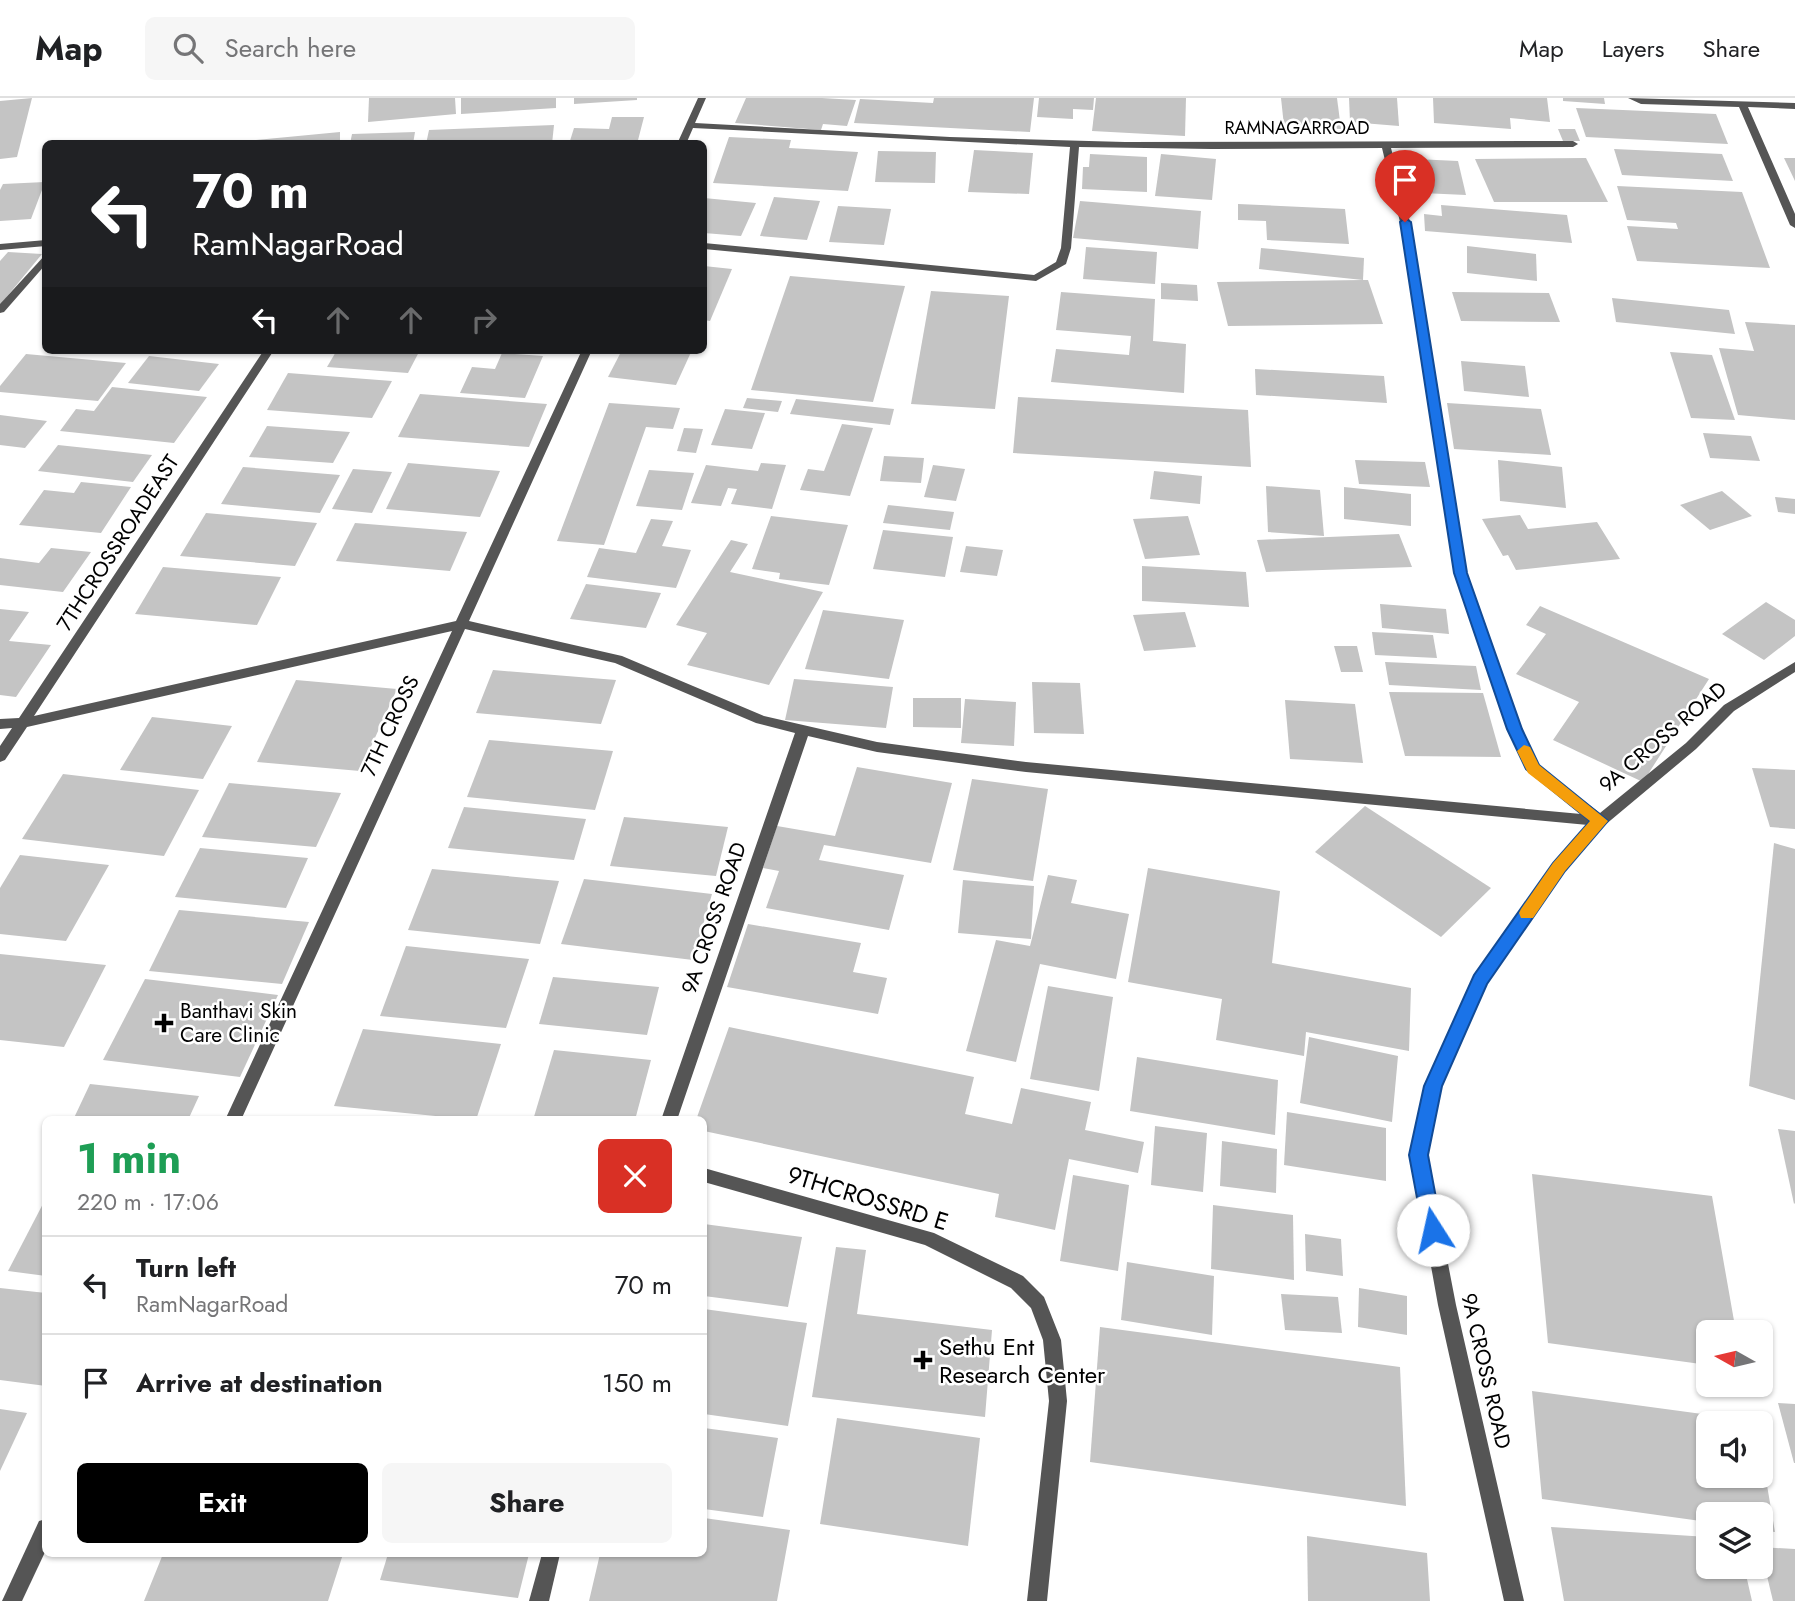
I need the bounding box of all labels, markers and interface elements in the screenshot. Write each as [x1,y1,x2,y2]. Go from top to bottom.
search box [145,17,635,80]
text: Map [35,25,103,72]
icon: search [169,29,207,67]
text: Search here [225,29,356,67]
text: Map [1519,31,1564,66]
text: Layers [1602,31,1664,66]
text: Share [1702,31,1760,66]
street label: RAMNAGARROAD [1224,115,1370,141]
pin [1375,150,1435,222]
text: 70 m [192,156,309,226]
icon: arrive [1386,161,1424,199]
icon: left [77,168,168,259]
text: RamNagarRoad [192,221,404,267]
icon: left [246,301,284,339]
icon: ahead [319,301,357,339]
icon: ahead [392,301,430,339]
icon: right [465,301,503,339]
street label: 7THCROSSROADEAST [50,449,187,637]
street label: 7TH CROSS [353,670,427,782]
street label: 9A CROSS ROAD [1593,675,1733,799]
street label: 9A CROSS ROAD [674,838,754,998]
place label: Banthavi Skin Care Clinic [180,996,297,1050]
marker: Banthavi Skin Care Clinic [154,1013,174,1033]
text: 1 min [77,1128,181,1189]
button: close [598,1139,672,1213]
street label: 9THCROSSRD E [783,1157,953,1239]
text: 220 m · 17:06 [77,1185,219,1219]
position arrow [1396,1193,1470,1267]
text: Turn left [136,1249,236,1287]
icon: left [77,1266,115,1304]
text: 70 m [615,1266,672,1304]
text: RamNagarRoad [136,1287,288,1321]
street label: 9A CROSS ROAD [1454,1290,1518,1452]
north arrow [1696,1320,1773,1396]
map controls [1696,1320,1773,1579]
place label: Sethu Ent Research Center [939,1329,1106,1392]
marker: Sethu Ent Research Center [913,1350,933,1370]
icon: arrive [77,1364,115,1402]
text: Arrive at destination [136,1364,383,1402]
text: 150 m [602,1364,672,1402]
button: sound [1696,1411,1773,1488]
button: Exit [77,1463,368,1543]
button: Share [382,1463,672,1543]
button: layers [1696,1502,1773,1579]

